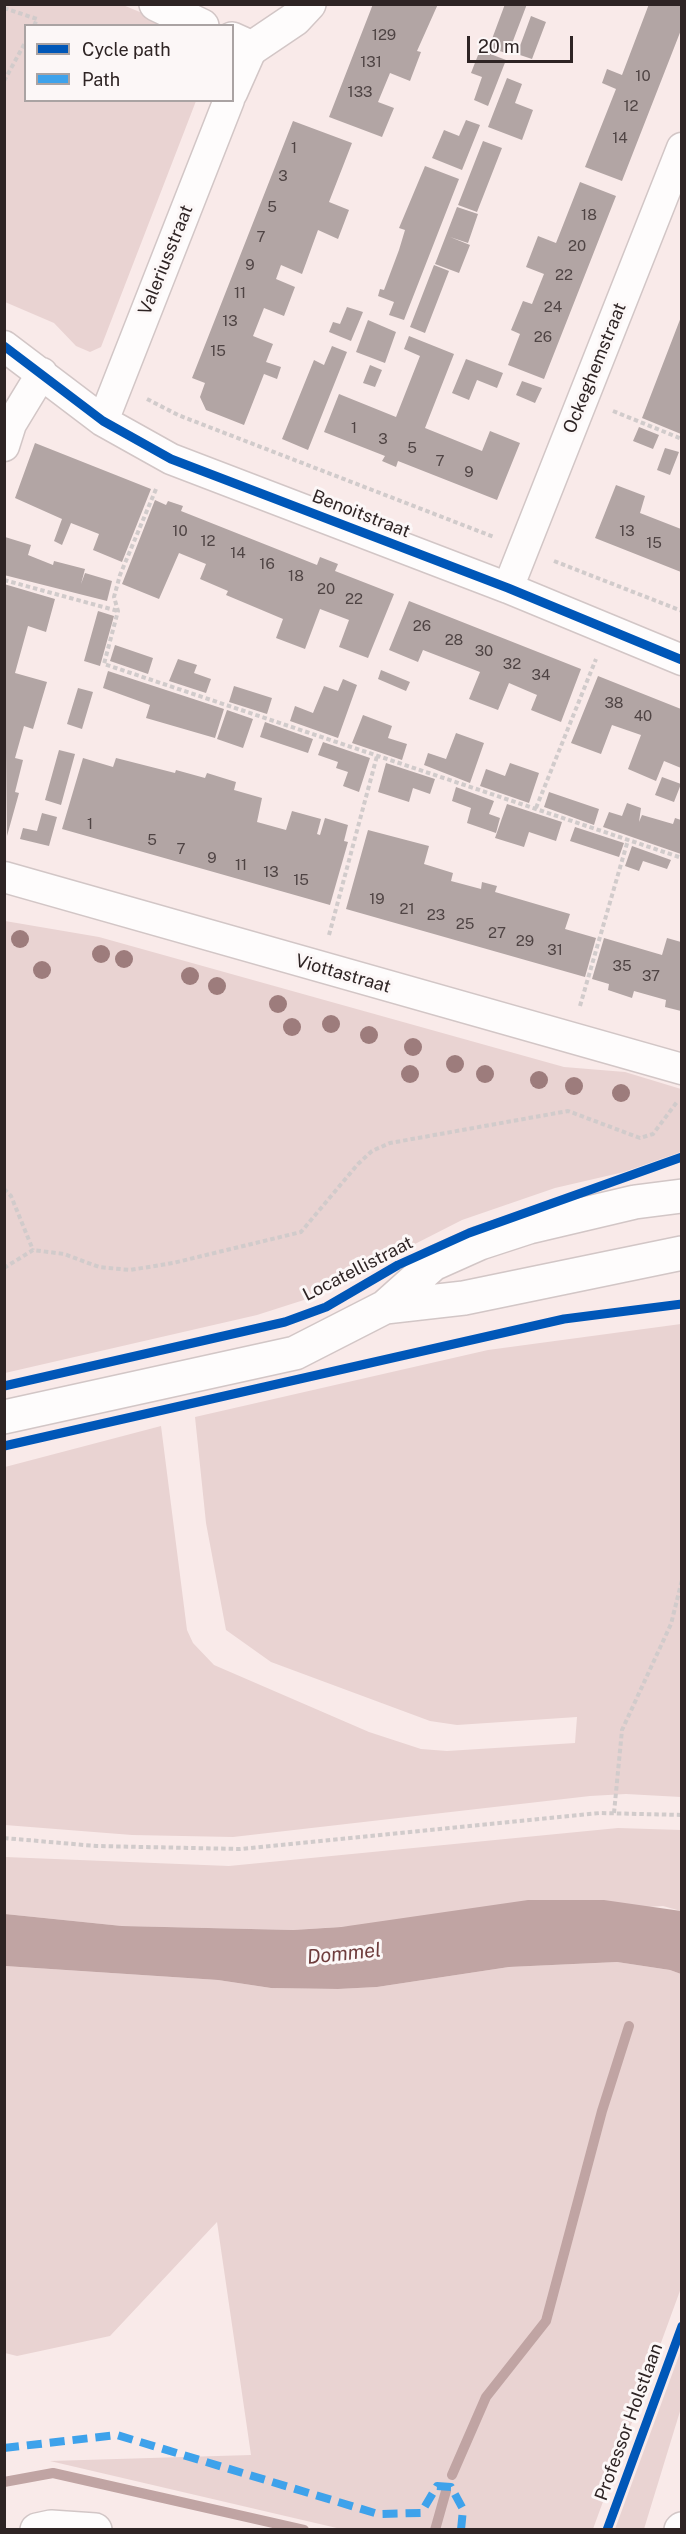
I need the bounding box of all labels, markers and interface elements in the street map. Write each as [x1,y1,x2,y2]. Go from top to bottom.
legend [24,24,234,102]
scale bar [470,24,576,62]
house number: 129 [372,26,396,44]
text: 20 m [478,36,520,57]
text: Cycle path [82,39,171,60]
house number: 131 [360,53,382,71]
house number: 10 [635,67,651,85]
text: Path [82,69,120,90]
house number: 133 [348,83,372,101]
house number: 12 [623,97,639,115]
house number: 14 [612,129,628,147]
house number: 1 [291,139,297,157]
house number: 3 [278,167,288,185]
house number: 5 [267,198,277,216]
street label: Valeriusstraat [134,202,198,318]
house number: 18 [581,206,597,224]
house number: 7 [256,228,266,246]
house number: 20 [568,237,586,255]
house number: 9 [245,256,255,274]
house number: 22 [555,266,573,284]
house number: 11 [234,284,246,302]
house number: 24 [544,298,562,316]
street label: Ockeghemstraat [559,300,631,436]
house number: 13 [222,312,238,330]
house number: 26 [534,328,552,346]
house number: 15 [210,342,226,360]
house number: 1 [351,419,357,437]
house number: 3 [378,430,388,448]
house number: 5 [407,439,417,457]
house number: 7 [435,452,445,470]
house number: 9 [464,463,474,481]
street label: Benoitstraat [309,485,413,543]
house number: 10 [172,522,188,540]
house number: 13 [619,522,635,540]
house number: 12 [200,532,216,550]
house number: 15 [646,534,662,552]
house number: 14 [230,544,246,562]
house number: 16 [259,555,275,573]
house number: 18 [288,567,304,585]
house number: 20 [317,580,335,598]
house number: 22 [345,590,363,608]
house number: 26 [413,617,431,635]
house number: 28 [445,631,463,649]
house number: 30 [475,642,493,660]
house number: 32 [503,655,521,673]
house number: 34 [532,666,550,684]
house number: 38 [604,694,624,712]
house number: 40 [634,707,652,725]
house number: 1 [87,815,93,833]
house number: 5 [147,831,157,849]
house number: 7 [176,840,186,858]
house number: 9 [207,849,217,867]
house number: 11 [235,856,247,874]
house number: 13 [263,863,279,881]
house number: 15 [293,871,309,889]
house number: 19 [369,890,385,908]
house number: 21 [399,900,415,918]
house number: 23 [427,906,445,924]
house number: 25 [456,915,474,933]
house number: 27 [488,924,506,942]
house number: 29 [516,932,534,950]
house number: 31 [547,941,563,959]
street label: Viottastraat [293,950,393,998]
house number: 35 [612,957,632,975]
house number: 37 [642,967,660,985]
street label: Locatellistraat [299,1232,417,1306]
water label: Dommel [306,1938,382,1970]
street label: Professor Holstlaan [591,2340,667,2504]

